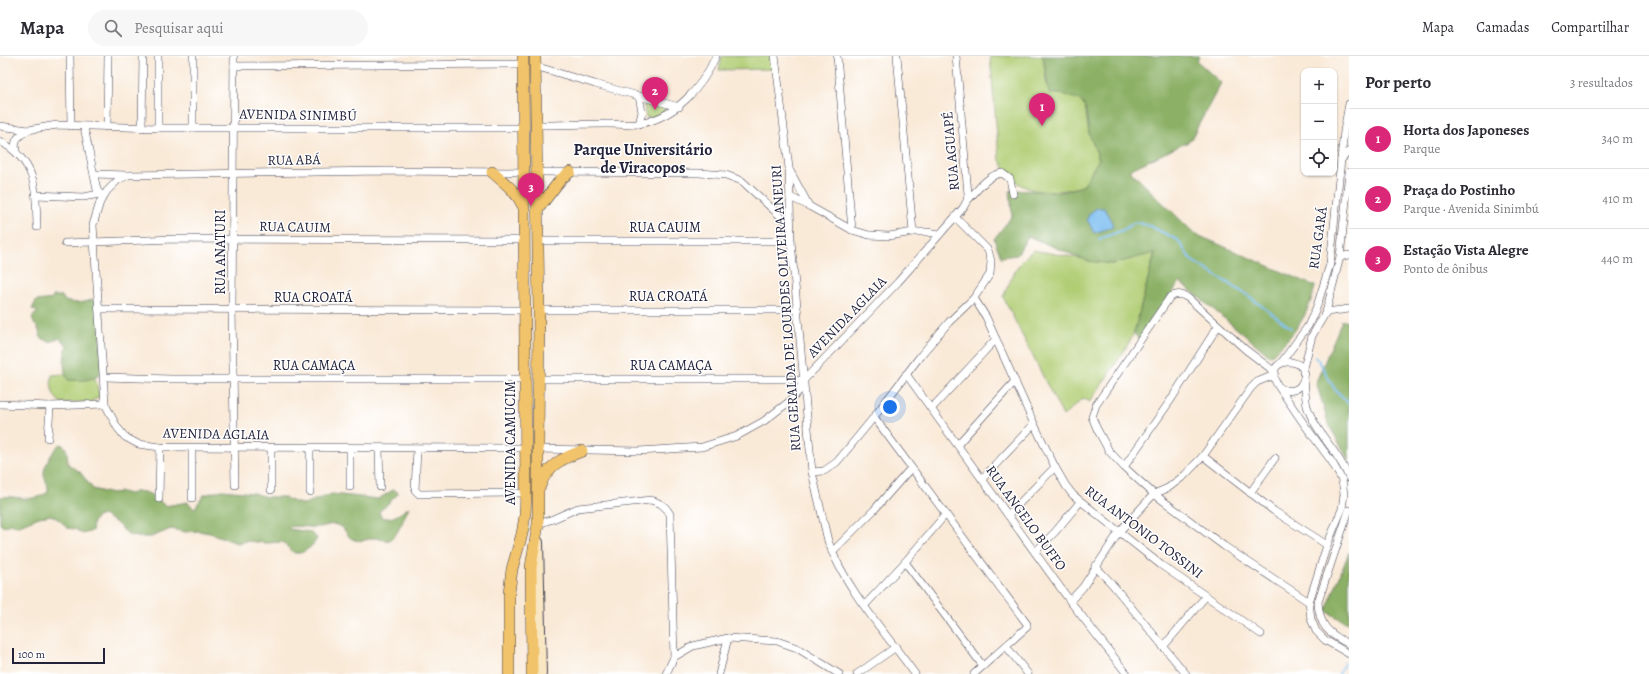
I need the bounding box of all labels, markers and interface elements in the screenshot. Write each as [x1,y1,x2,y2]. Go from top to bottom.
search box [88,10,368,46]
text: Mapa [20,15,64,41]
icon: search [102,17,124,39]
text: Pesquisar aqui [134,18,224,38]
text: Mapa [1422,18,1454,37]
text: Camadas [1476,18,1529,37]
text: Compartilhar [1551,18,1629,37]
map controls [1301,68,1337,176]
button: + [1301,68,1337,104]
text: Por perto [1365,71,1431,94]
text: 3 resultados [1570,74,1633,91]
pin: 2 [642,77,668,110]
pin: 1 [1029,93,1055,126]
street label: AVENIDA SINIMBÚ [238,104,357,126]
button: − [1301,104,1337,140]
street label: RUA AGUAPÉ [938,111,964,191]
text: Horta dos Japoneses [1403,120,1529,140]
text: 1 [1376,130,1380,147]
text: 340 m [1601,130,1633,147]
district label: Parque Universitário de Viracopos [573,139,713,179]
button: locate [1301,140,1337,176]
text: Parque [1403,140,1440,157]
street label: RUA ABÁ [267,150,322,170]
street label: RUA GERALDA DE LOURDES OLIVEIRA ANEURI [767,164,805,452]
pin: 3 [518,173,544,206]
text: Praça do Postinho [1403,180,1515,200]
text: 2 [1375,190,1381,207]
text: 410 m [1602,190,1633,207]
text: Parque · Avenida Sinimbú [1403,200,1539,217]
street label: RUA GARÁ [1304,205,1332,270]
street label: RUA ANATURI [211,209,230,295]
street label: RUA CAUIM [259,217,331,237]
street label: RUA CAUIM [629,218,701,237]
text: Estação Vista Alegre [1403,240,1529,260]
text: 3 [1375,250,1381,267]
text: 440 m [1601,250,1633,267]
text: Ponto de ônibus [1403,260,1488,277]
street label: AVENIDA AGLAIA [803,272,891,363]
street label: RUA CROATÁ [629,287,708,306]
street label: RUA CROATÁ [274,288,353,307]
street label: RUA CAMAÇA [273,356,356,375]
street label: RUA CAMAÇA [630,356,713,375]
street label: AVENIDA CAMUCIM [501,381,520,506]
your location [880,397,900,417]
street label: AVENIDA AGLAIA [162,424,270,444]
street label: RUA ANGELO BUFFO [981,462,1071,575]
street label: RUA ANTONIO TOSSINI [1081,481,1207,583]
scale bar [12,646,105,665]
text: 100 m [18,647,45,662]

